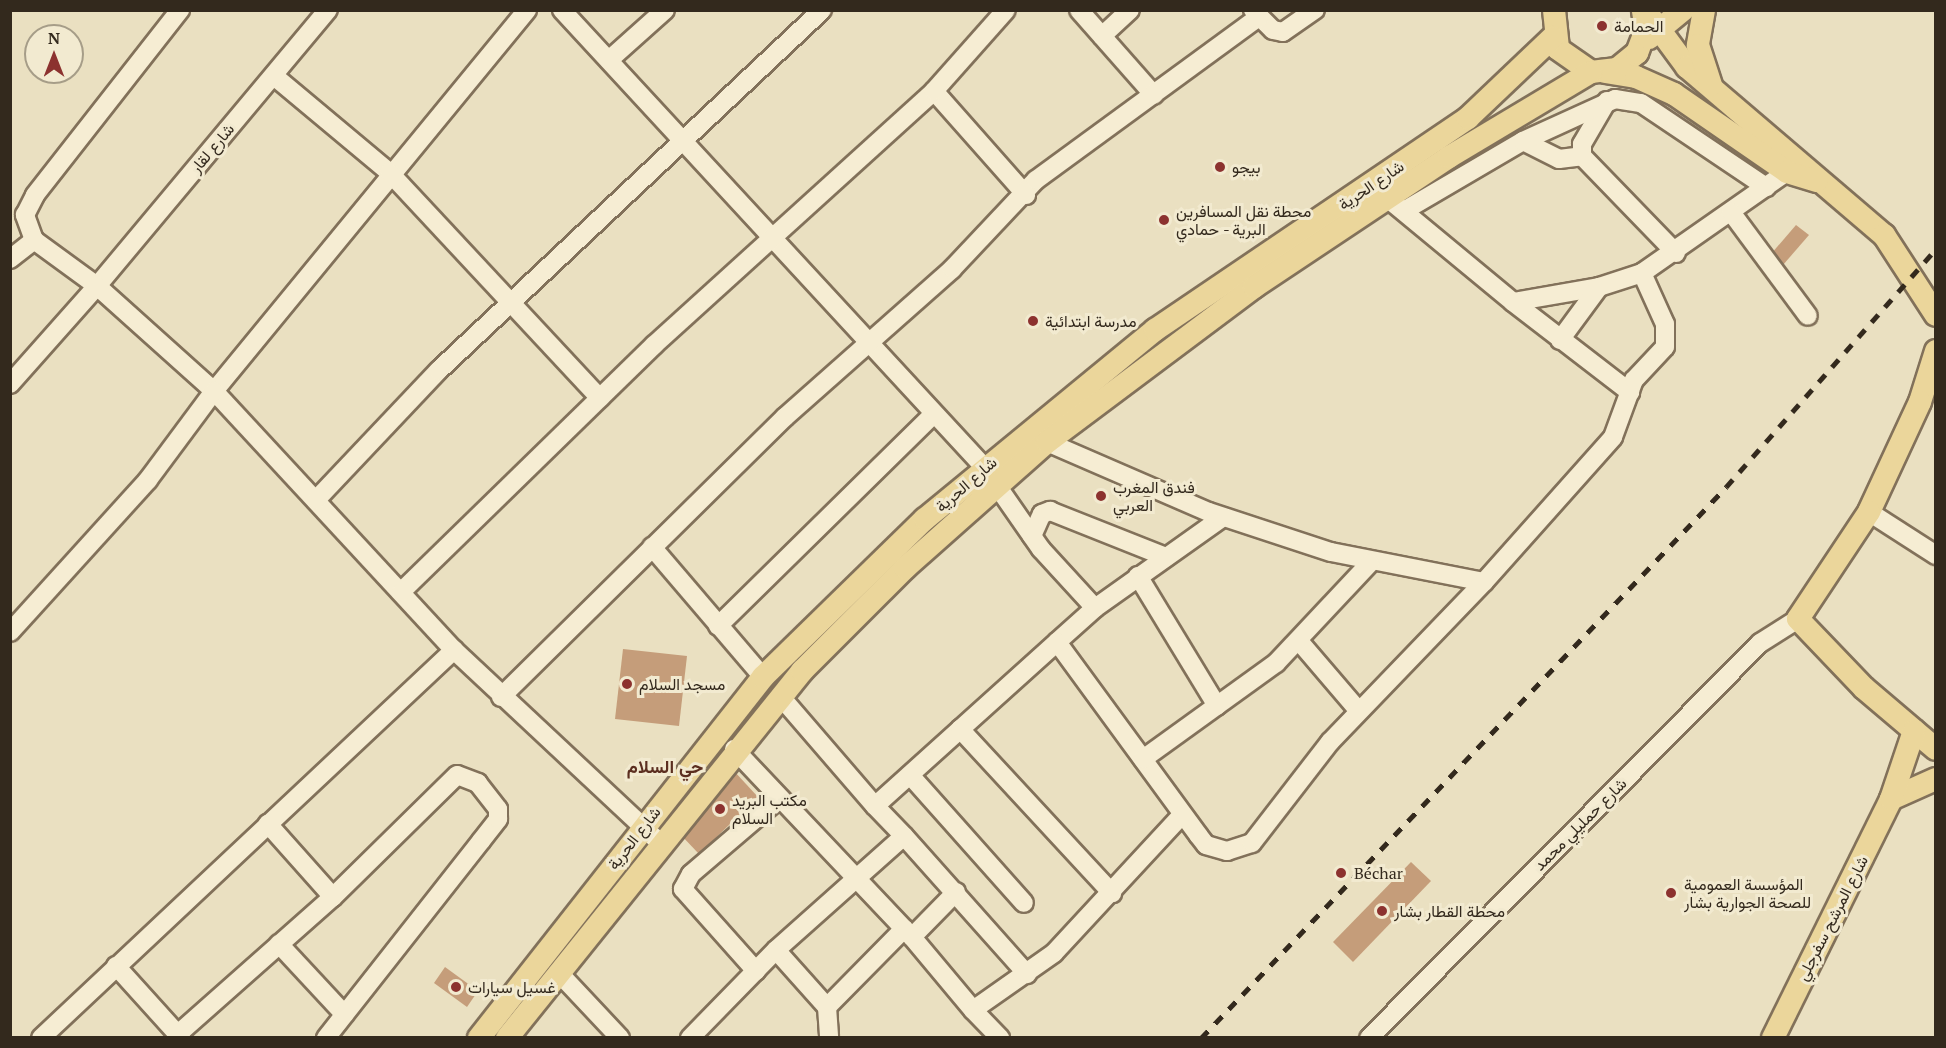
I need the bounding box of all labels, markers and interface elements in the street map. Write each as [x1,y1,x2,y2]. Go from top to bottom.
place label: الحمامة [1614,16,1663,36]
marker: الحمامة [1595,19,1609,33]
north arrow [24,24,84,84]
text: N [48,27,60,49]
street label: شارع لقار [186,119,238,177]
street label: شارع الحرية [1335,156,1407,214]
place label: بيجو [1232,157,1261,177]
marker: بيجو [1213,160,1227,174]
place label: محطة نقل المسافرين البرية - حمادي [1176,201,1311,239]
marker: محطة نقل المسافرين البرية - حمادي [1157,213,1171,227]
place label: مدرسة ابتدائية [1045,311,1136,331]
marker: مدرسة ابتدائية [1026,314,1040,328]
street label: شارع الحرية [931,452,1001,516]
place label: فندق المغرب العربي [1113,477,1195,515]
marker: فندق المغرب العربي [1094,489,1108,503]
place label: مسجد السلام [639,674,725,694]
marker: مسجد السلام [620,677,634,691]
district label: حي السلام [627,755,703,777]
street label: شارع حمليلي محمد [1530,774,1630,874]
place label: مكتب البريد السلام [732,790,807,828]
marker: مكتب البريد السلام [713,802,727,816]
street label: شارع الحرية [603,803,665,873]
street label: شارع المرشح سفرجلي [1792,852,1872,984]
place label: Béchar [1354,863,1403,883]
marker: Béchar [1332,864,1350,882]
place label: المؤسسة العمومية للصحة الجوارية بشار [1684,874,1811,912]
marker: المؤسسة العمومية للصحة الجوارية بشار [1662,884,1680,902]
place label: محطة القطار بشار [1394,901,1505,921]
marker: محطة القطار بشار [1375,904,1389,918]
place label: غسيل سيارات [468,977,556,997]
marker: غسيل سيارات [449,980,463,994]

